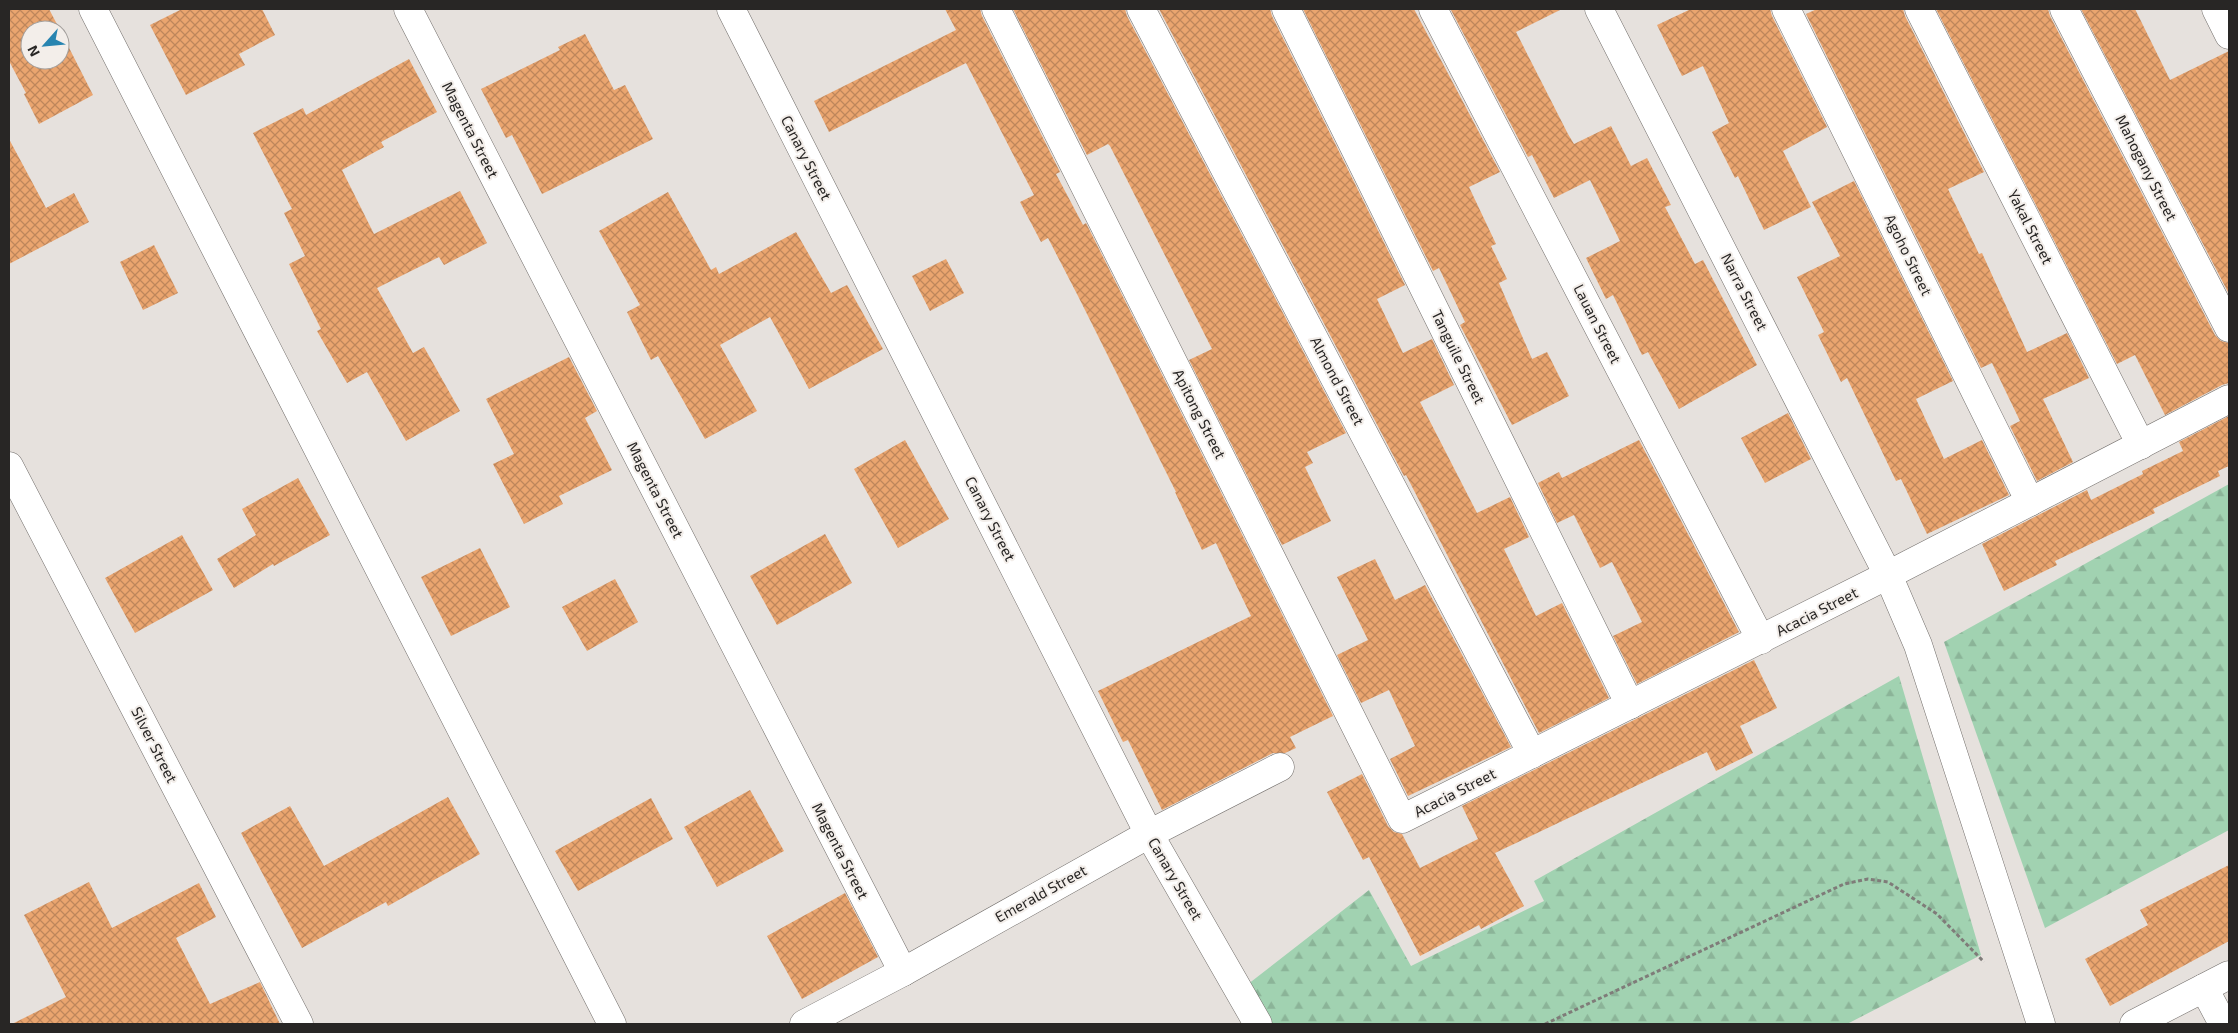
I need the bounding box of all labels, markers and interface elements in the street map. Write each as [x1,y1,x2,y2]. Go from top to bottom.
north arrow [20,20,70,70]
text: N [23,43,43,59]
street label: Magenta Street [439,78,503,181]
street label: Canary Street [778,112,836,203]
street label: Mahogany Street [2112,112,2181,224]
street label: Yakal Street [2005,186,2057,267]
street label: Agoho Street [1881,211,1936,298]
street label: Narra Street [1718,250,1772,333]
street label: Lauan Street [1570,281,1626,366]
street label: Tanguile Street [1428,307,1490,407]
street label: Almond Street [1307,333,1369,428]
street label: Apitong Street [1170,366,1230,462]
street label: Magenta Street [624,438,688,541]
street label: Canary Street [962,473,1020,564]
street label: Acacia Street [1773,583,1861,639]
street label: Silver Street [128,704,182,786]
street label: Acacia Street [1411,764,1499,820]
street label: Magenta Street [809,799,873,902]
street label: Canary Street [1145,834,1207,923]
street label: Emerald Street [992,860,1090,926]

